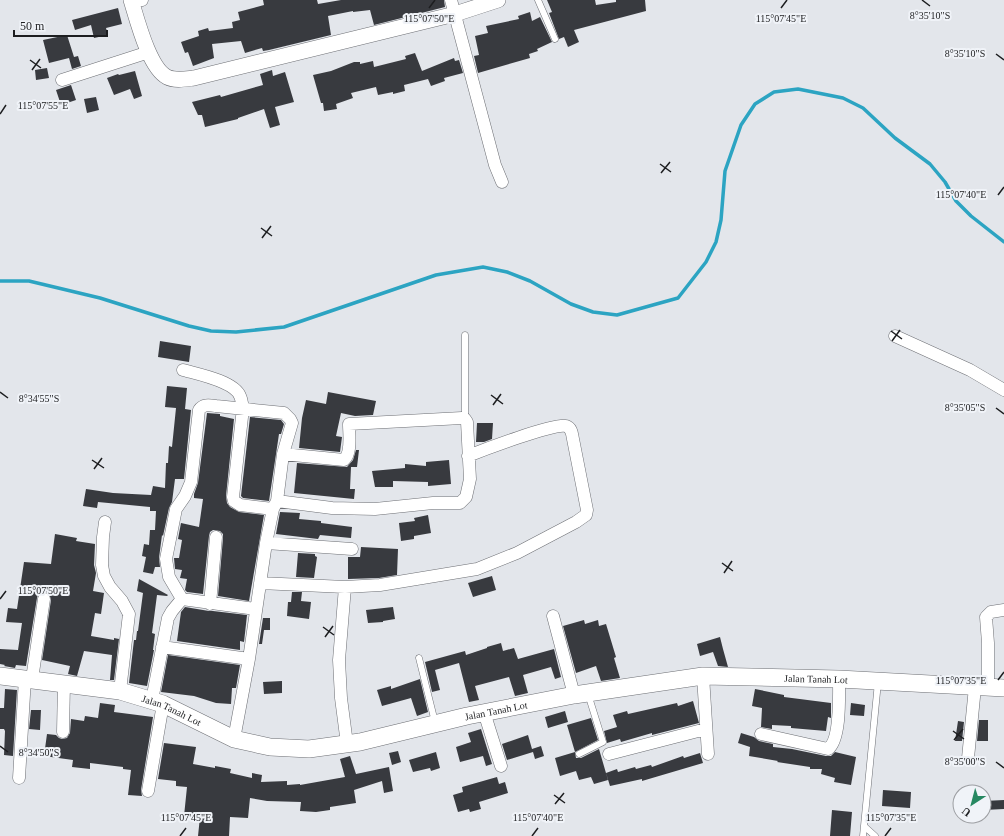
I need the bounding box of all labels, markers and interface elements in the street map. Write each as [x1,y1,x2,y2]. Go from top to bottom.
text: 8°35'10"S [910,10,950,21]
scale bar [14,12,107,38]
text: 115°07'50"E [404,13,454,24]
text: 115°07'45"E [756,13,806,24]
text: 50 m [20,19,45,33]
text: 8°35'10"S [945,48,985,59]
text: 115°07'55"E [18,100,68,111]
text: 115°07'40"E [936,189,986,200]
text: 8°34'55"S [19,393,59,404]
text: 8°35'05"S [945,402,985,413]
text: 115°07'50"E [18,585,68,596]
street label: Jalan Tanah Lot [784,673,848,685]
text: 115°07'35"E [936,675,986,686]
street label: Jalan Tanah Lot [141,693,203,728]
street label: Jalan Tanah Lot [464,699,529,722]
text: 8°34'50"S [19,747,59,758]
text: 8°35'00"S [945,756,985,767]
north arrow [952,784,992,824]
text: U [959,805,973,819]
text: 115°07'45"E [161,812,211,823]
text: 115°07'40"E [513,812,563,823]
text: 115°07'35"E [866,812,916,823]

